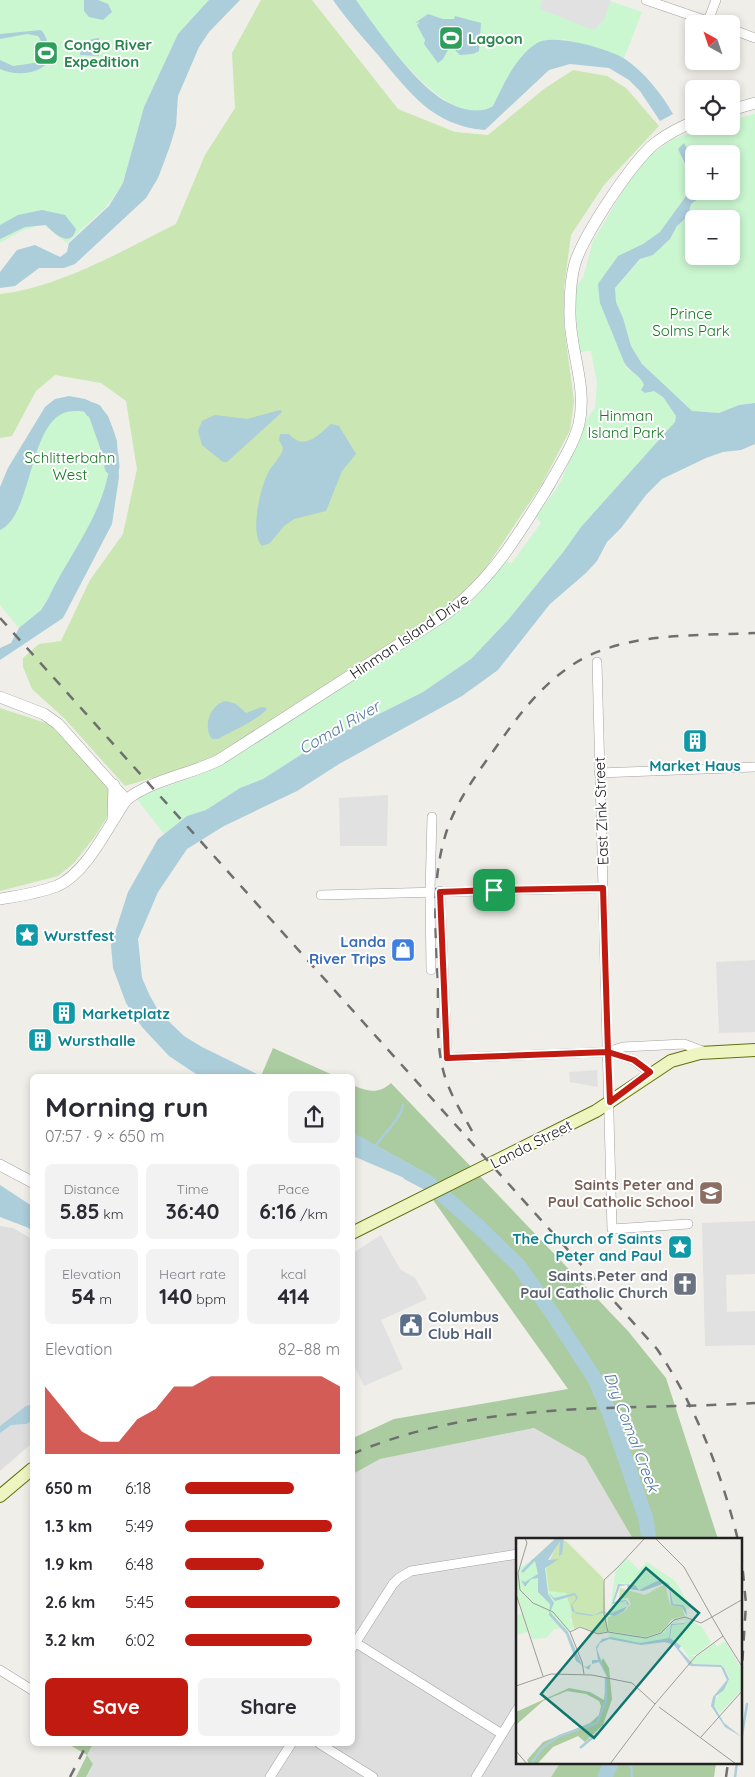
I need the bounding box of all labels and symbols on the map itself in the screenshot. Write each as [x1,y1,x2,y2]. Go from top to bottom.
north arrow [685,15,740,70]
sports icon: Lagoon [438,25,464,51]
place label: Lagoon [468,29,523,48]
place label: Congo River Expedition [64,35,153,71]
sports icon: Congo River Expedition [33,40,59,66]
park label: Prince Solms Park [652,304,730,340]
park label: Hinman Island Park [588,406,664,442]
park label: Schlitterbahn West [24,448,116,484]
street label: Hinman Island Drive [346,589,472,683]
water label: Comal River [295,695,385,758]
building icon: Market Haus [682,728,708,754]
street label: East Zink Street [590,756,612,866]
place label: Market Haus [649,756,741,775]
pin [473,869,515,911]
place icon: Wurstfest [14,922,40,948]
place label: Wurstfest [44,926,115,945]
place label: Landa River Trips [309,932,386,968]
shop icon: Landa River Trips [390,937,416,963]
building icon: Marketplatz [51,1000,77,1026]
place label: Marketplatz [82,1004,170,1023]
building icon: Wursthalle [27,1027,53,1053]
place label: Wursthalle [58,1031,136,1050]
street label: Landa Street [487,1115,575,1173]
place label: Saints Peter and Paul Catholic School [548,1175,694,1211]
school or university icon: Saints Peter and Paul Catholic School [698,1180,724,1206]
place label: The Church of Saints Peter and Paul [512,1229,662,1265]
place icon: The Church of Saints Peter and Paul [667,1234,693,1260]
place label: Saints Peter and Paul Catholic Church [520,1266,668,1302]
church icon: Saints Peter and Paul Catholic Church [672,1271,698,1297]
place label: Columbus Club Hall [428,1307,499,1343]
public building icon: Columbus Club Hall [398,1312,424,1338]
water label: Dry Comal Creek [600,1369,665,1496]
inset map [516,1538,742,1764]

